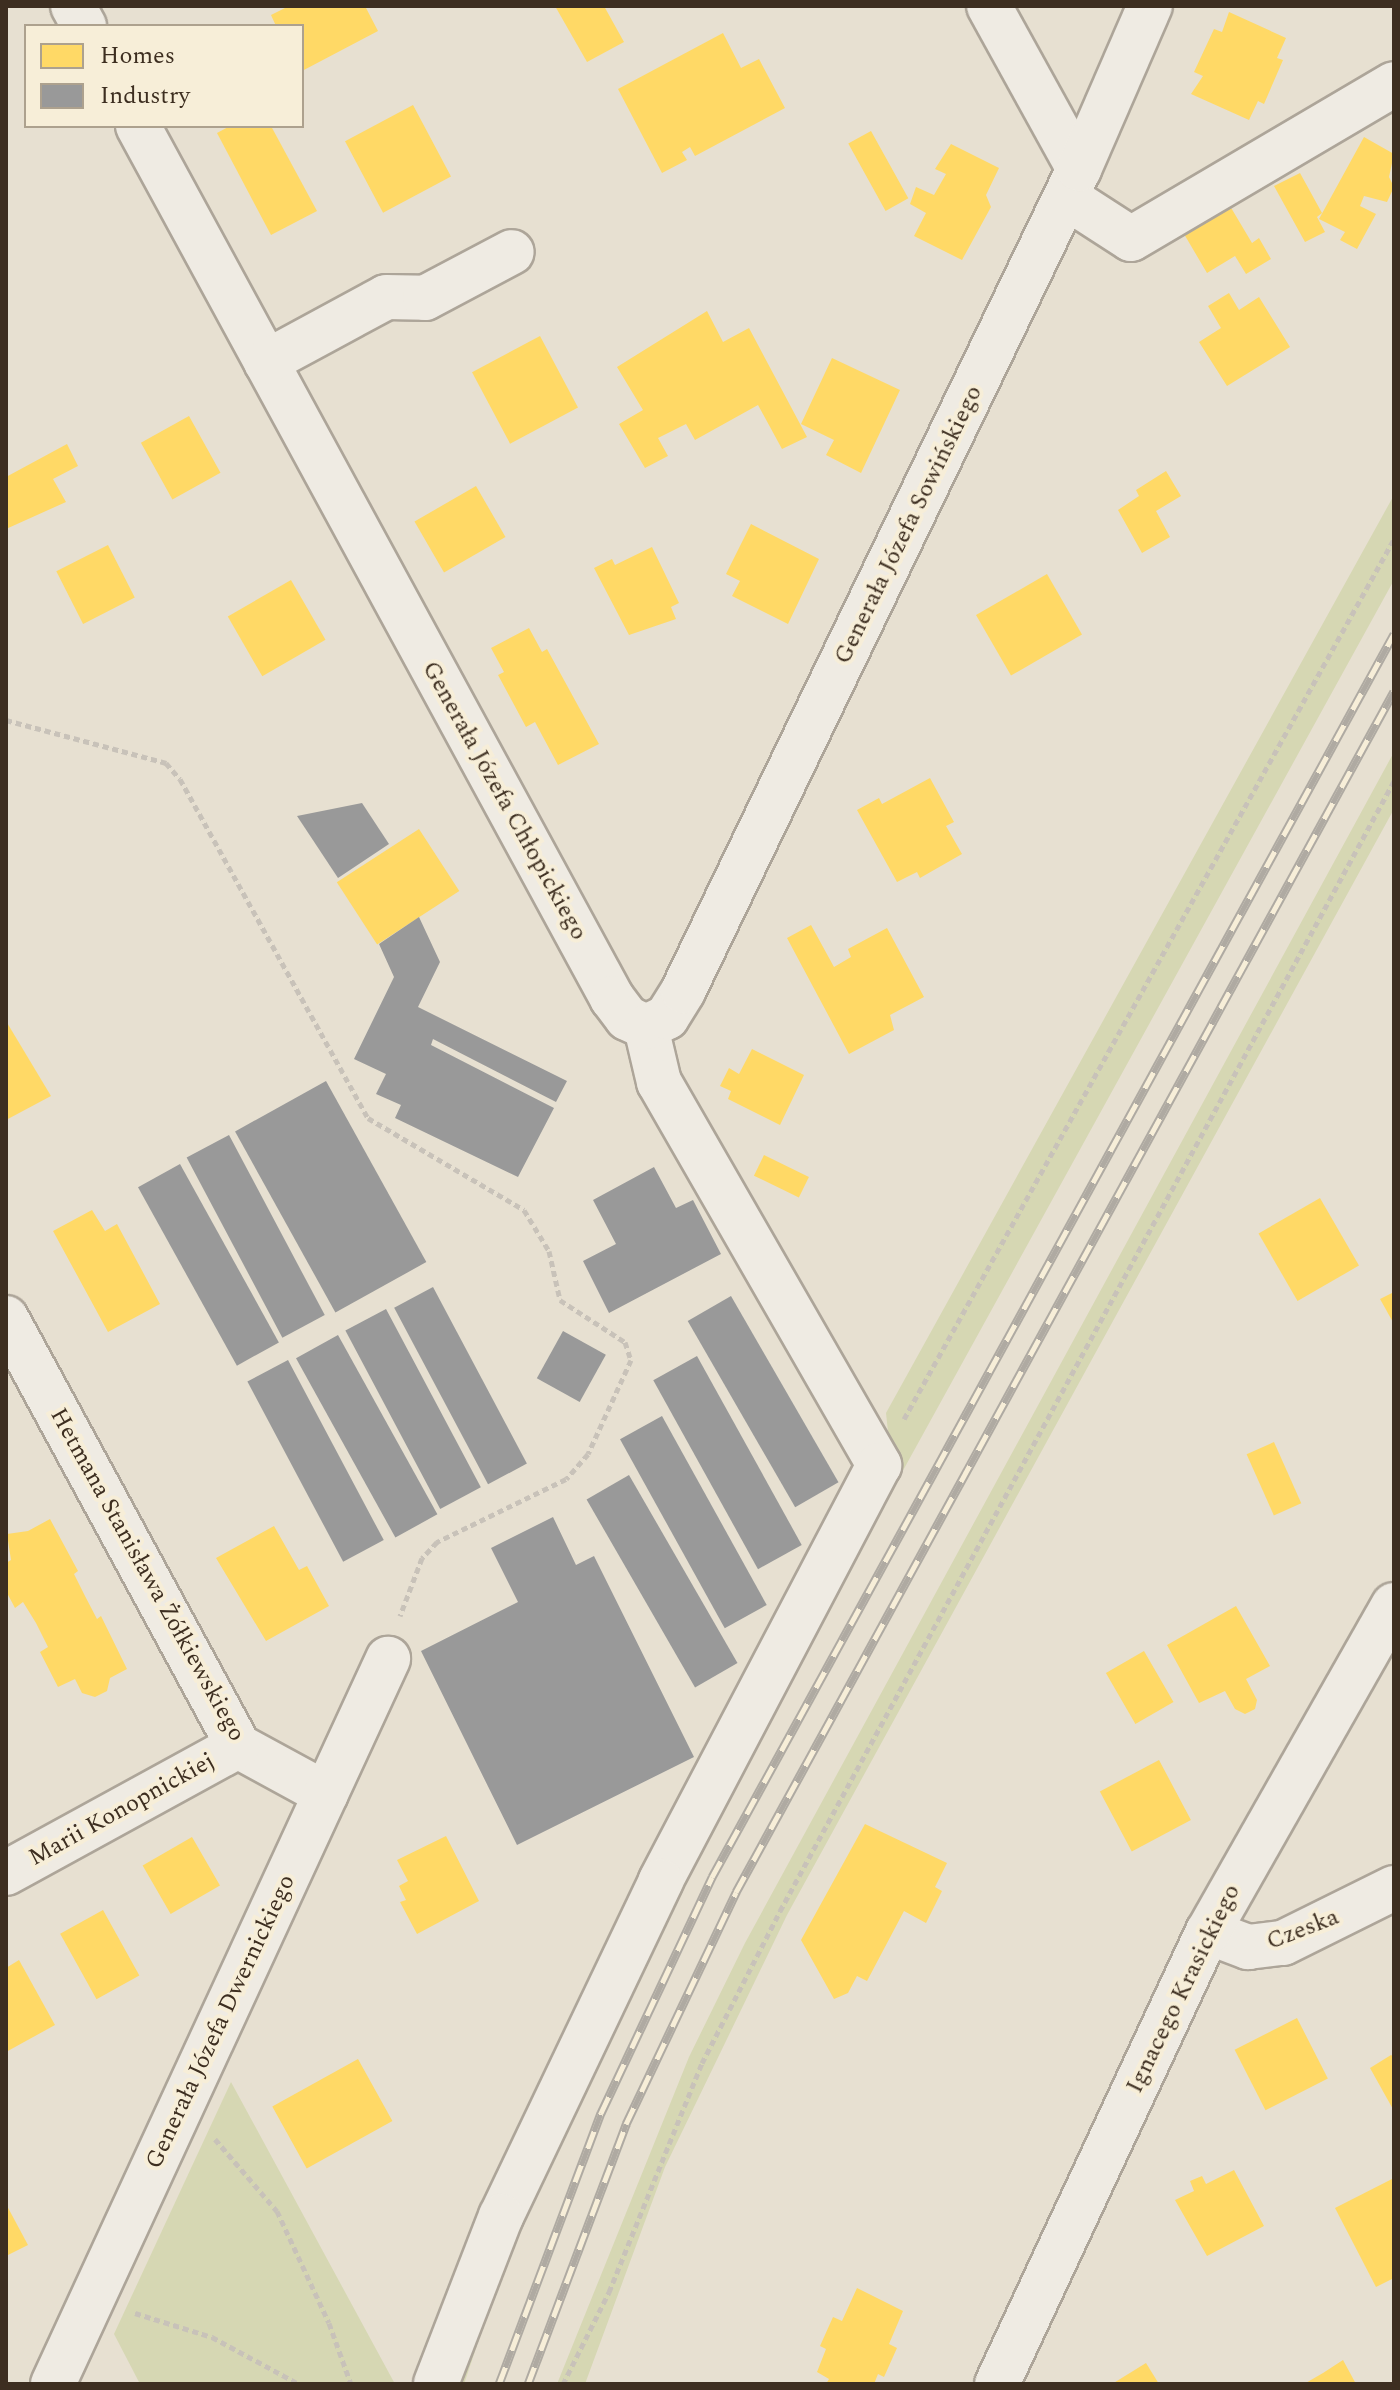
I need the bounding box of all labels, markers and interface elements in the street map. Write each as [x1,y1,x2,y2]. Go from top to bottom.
legend [24,24,304,128]
text: Homes [100,38,175,74]
text: Industry [100,78,190,114]
street label: Generała Józefa Sowińskiego [829,381,989,669]
street label: Generała Józefa Chłopickiego [415,657,593,945]
street label: Hetmana Stanisława Żółkiewskiego [43,1403,251,1747]
street label: Marii Konopnickiej [24,1747,220,1873]
street label: Generała Józefa Dwernickiego [140,1870,302,2174]
street label: Ignacego Krasickiego [1121,1880,1247,2098]
street label: Czeska [1263,1903,1343,1957]

